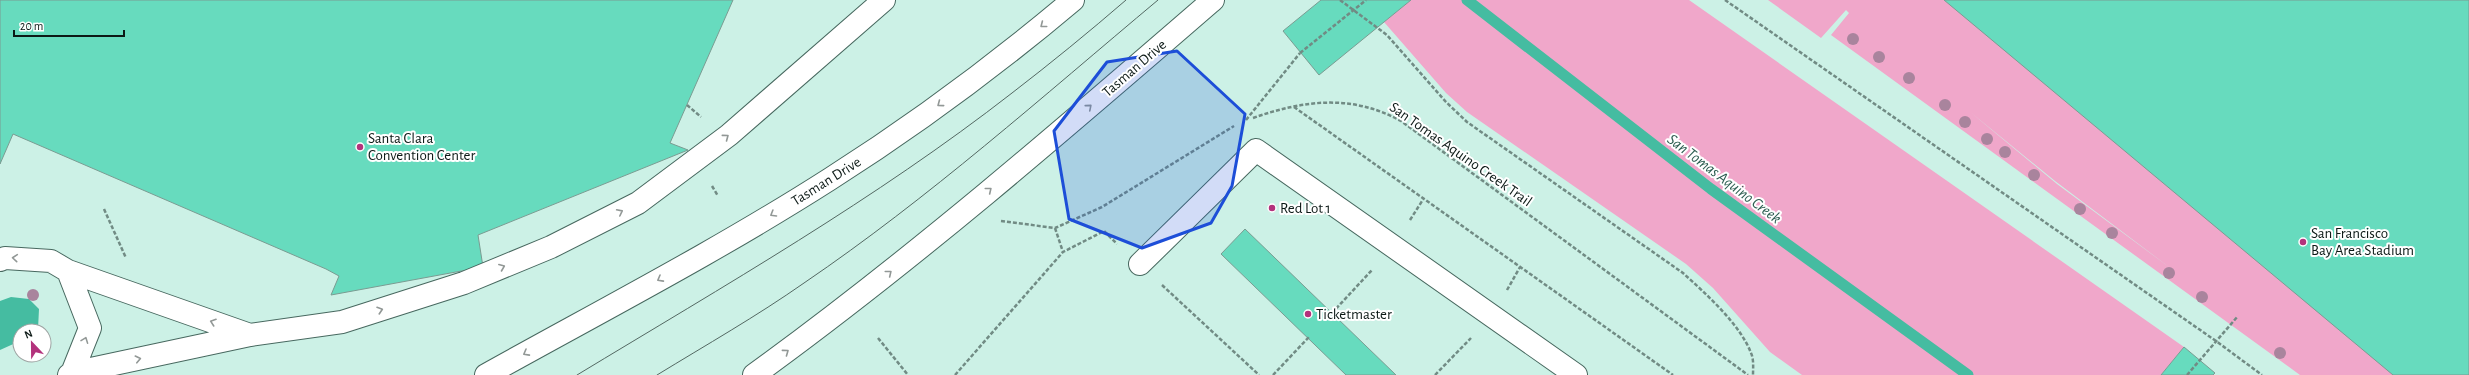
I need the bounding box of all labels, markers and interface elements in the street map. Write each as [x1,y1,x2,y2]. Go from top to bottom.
scale bar [14,12,124,38]
text: 20 m [20,20,43,32]
one-way arrow [1040,20,1047,27]
street label: Tasman Drive [1100,37,1169,100]
one-way arrow [937,99,944,106]
street label: San Tomas Aquino Creek Trail [1387,99,1535,209]
one-way arrow [1084,105,1092,112]
place label: Santa Clara Convention Center [368,131,475,163]
water label: San Tomas Aquino Creek [1664,131,1784,227]
one-way arrow [721,135,728,142]
marker: Santa Clara Convention Center [355,142,365,152]
street label: Tasman Drive [789,154,864,209]
one-way arrow [985,188,992,195]
place label: Red Lot 1 [1280,201,1331,216]
marker: Red Lot 1 [1267,203,1277,213]
one-way arrow [616,209,623,217]
one-way arrow [770,209,777,217]
place label: San Francisco Bay Area Stadium [2311,226,2414,258]
marker: San Francisco Bay Area Stadium [2298,237,2308,247]
one-way arrow [12,254,18,263]
one-way arrow [499,264,506,272]
one-way arrow [884,270,891,277]
one-way arrow [657,274,664,281]
one-way arrow [376,306,383,315]
place label: Ticketmaster [1316,307,1392,322]
marker: Ticketmaster [1303,309,1313,319]
one-way arrow [209,318,216,326]
north arrow [12,323,52,363]
text: N [23,328,34,341]
one-way arrow [80,337,88,344]
one-way arrow [523,348,531,355]
one-way arrow [781,350,788,357]
one-way arrow [134,355,141,363]

